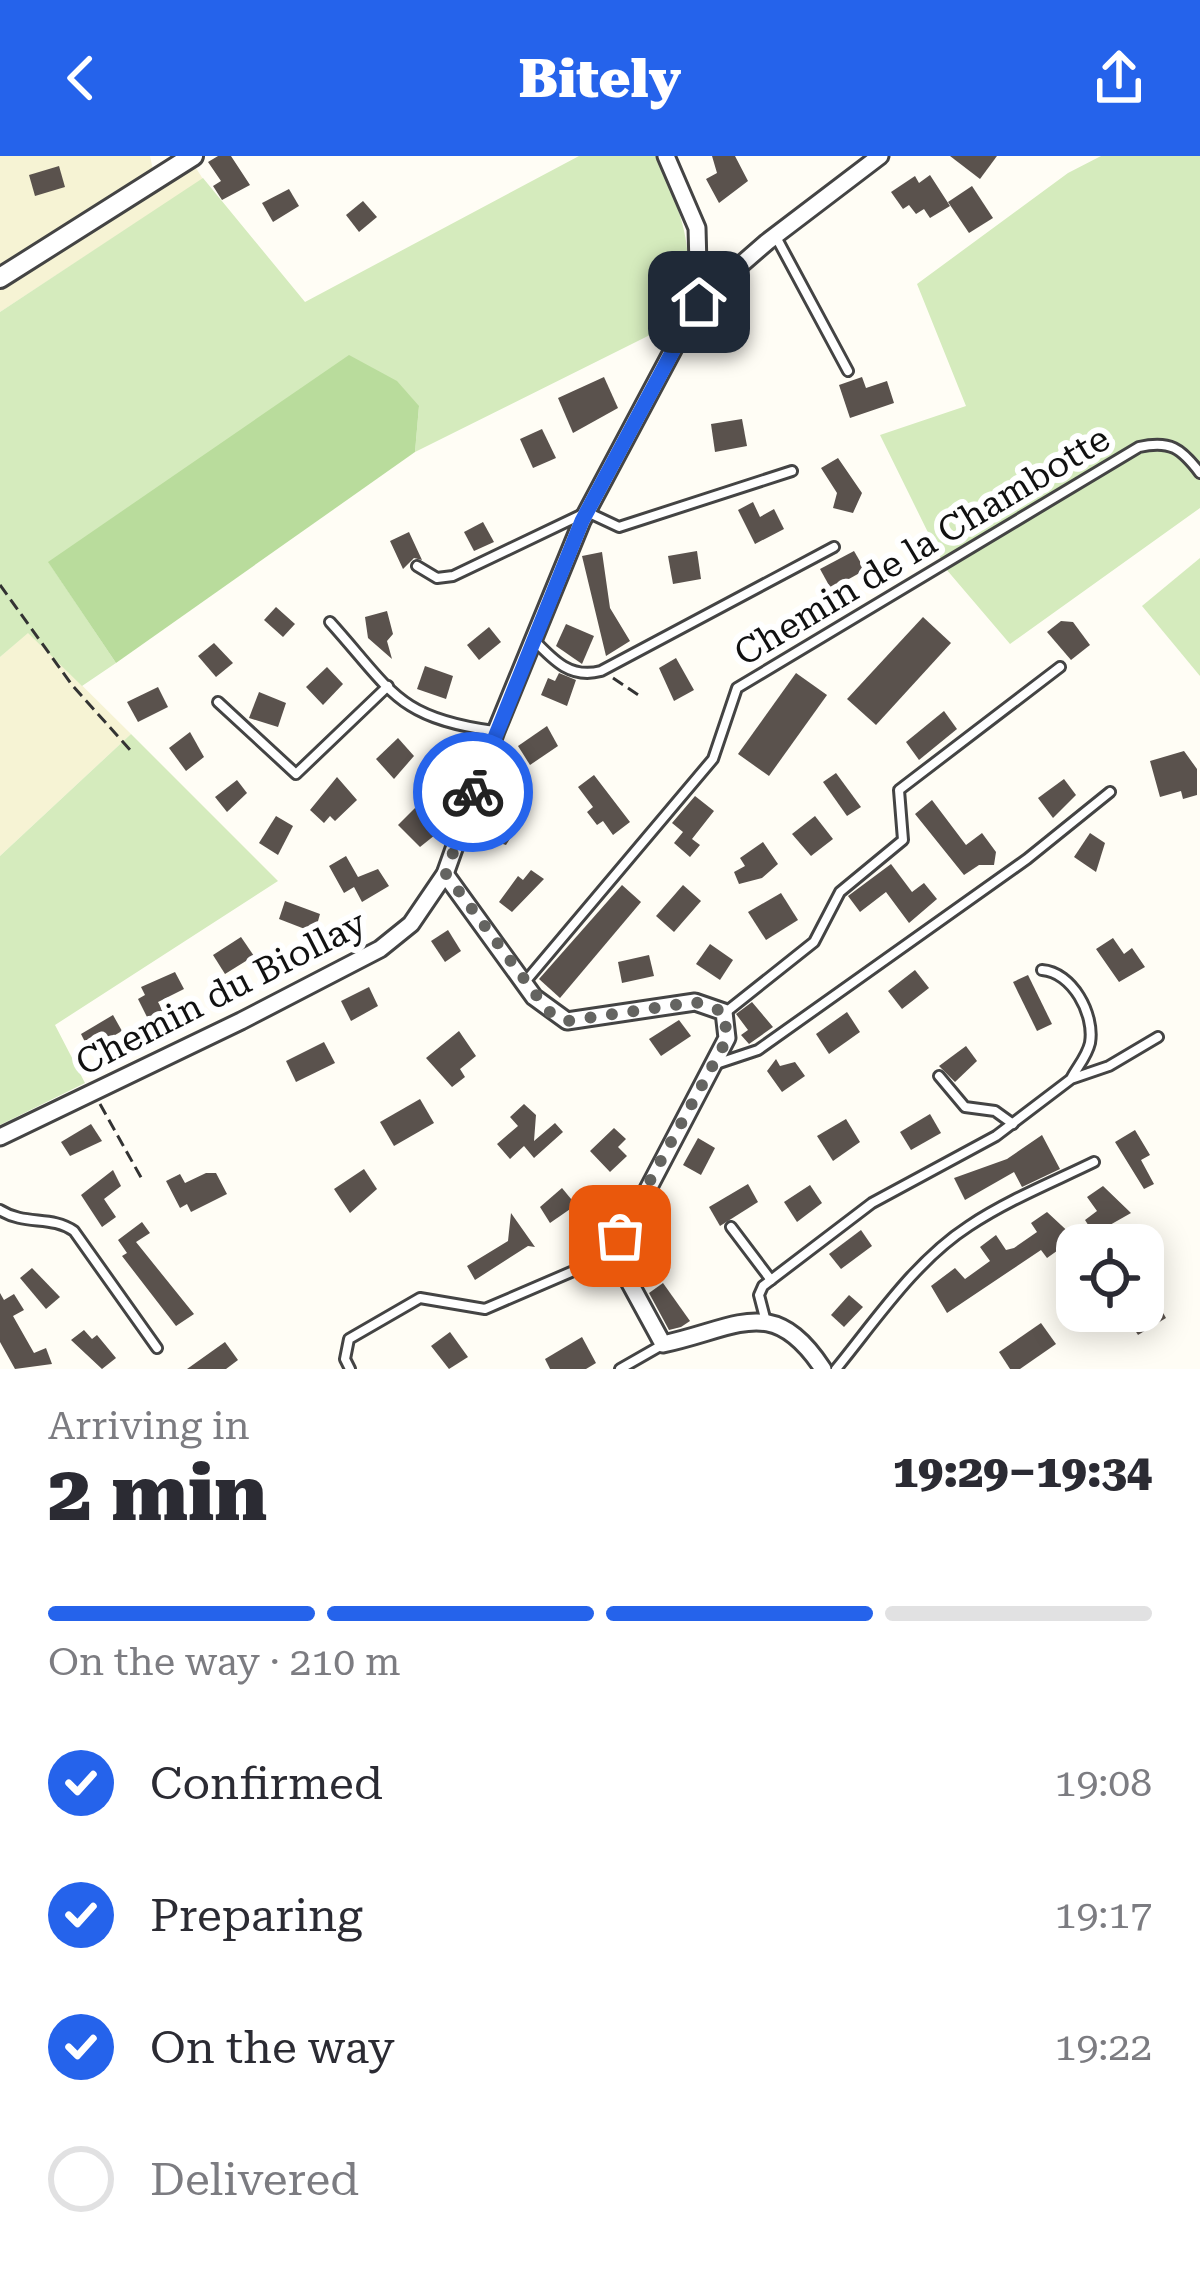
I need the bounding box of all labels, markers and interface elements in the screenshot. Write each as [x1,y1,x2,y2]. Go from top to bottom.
icon: back [48,45,114,111]
icon: share [1086,45,1152,111]
text: Bitely [519,47,681,110]
pin [648,251,750,353]
icon: home [666,269,732,335]
street label: Chemin de la Chambotte [727,417,1117,675]
courier [413,732,533,852]
icon: bike [440,759,506,825]
street label: Chemin du Biollay [69,901,374,1084]
pin [569,1185,671,1287]
icon: bag [587,1203,653,1269]
map controls [1056,1224,1164,1332]
button: locate [1056,1224,1164,1332]
text: Arriving in [48,1403,250,1449]
text: 19:29–19:34 [893,1445,1152,1498]
text: 2 min [48,1448,267,1539]
text: On the way · 210 m [48,1639,400,1685]
icon: check [48,1750,114,1816]
text: Confirmed [150,1757,383,1810]
text: 19:08 [1055,1760,1152,1806]
icon: check [48,1882,114,1948]
text: Preparing [150,1889,363,1942]
text: 19:17 [1055,1892,1152,1938]
icon: check [48,2014,114,2080]
text: On the way [150,2021,395,2074]
text: 19:22 [1055,2024,1152,2070]
text: Delivered [150,2153,359,2206]

